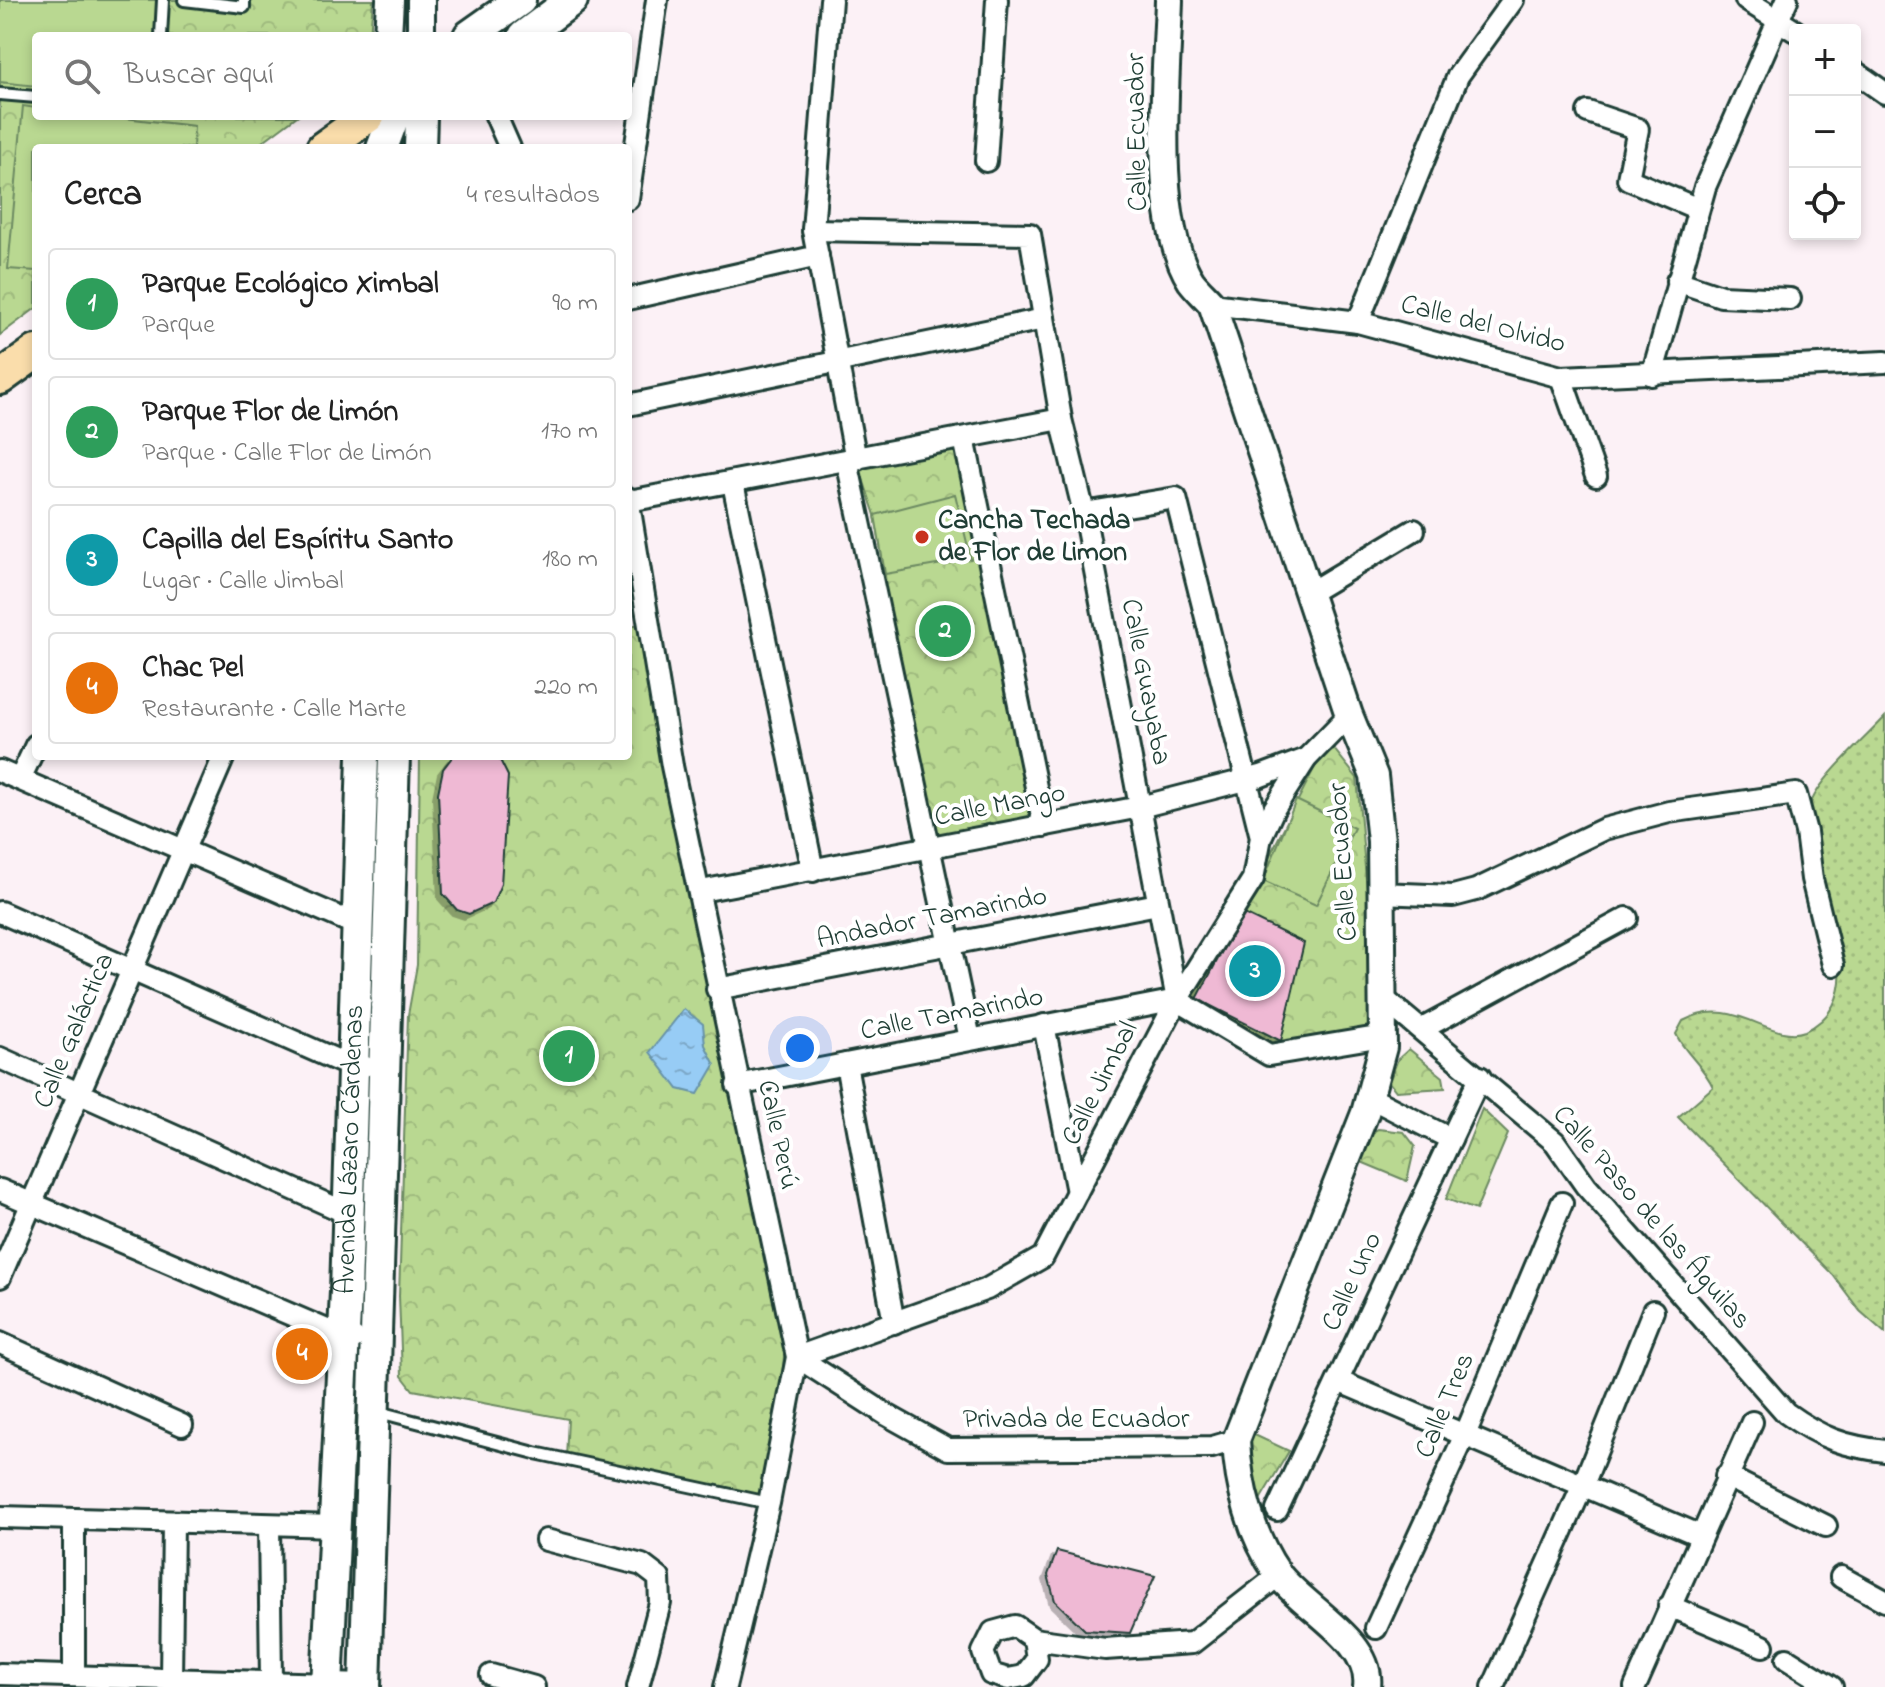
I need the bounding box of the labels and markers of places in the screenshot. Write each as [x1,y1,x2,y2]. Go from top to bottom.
place label: Cancha Techada de Flor de Limon [938,501,1130,574]
marker: Cancha Techada de Flor de Limon [913,528,931,546]
pin: 2 [919,601,971,661]
pin: 3 [1229,941,1281,1001]
pin: 1 [543,1026,595,1086]
pin: 4 [276,1324,328,1384]

